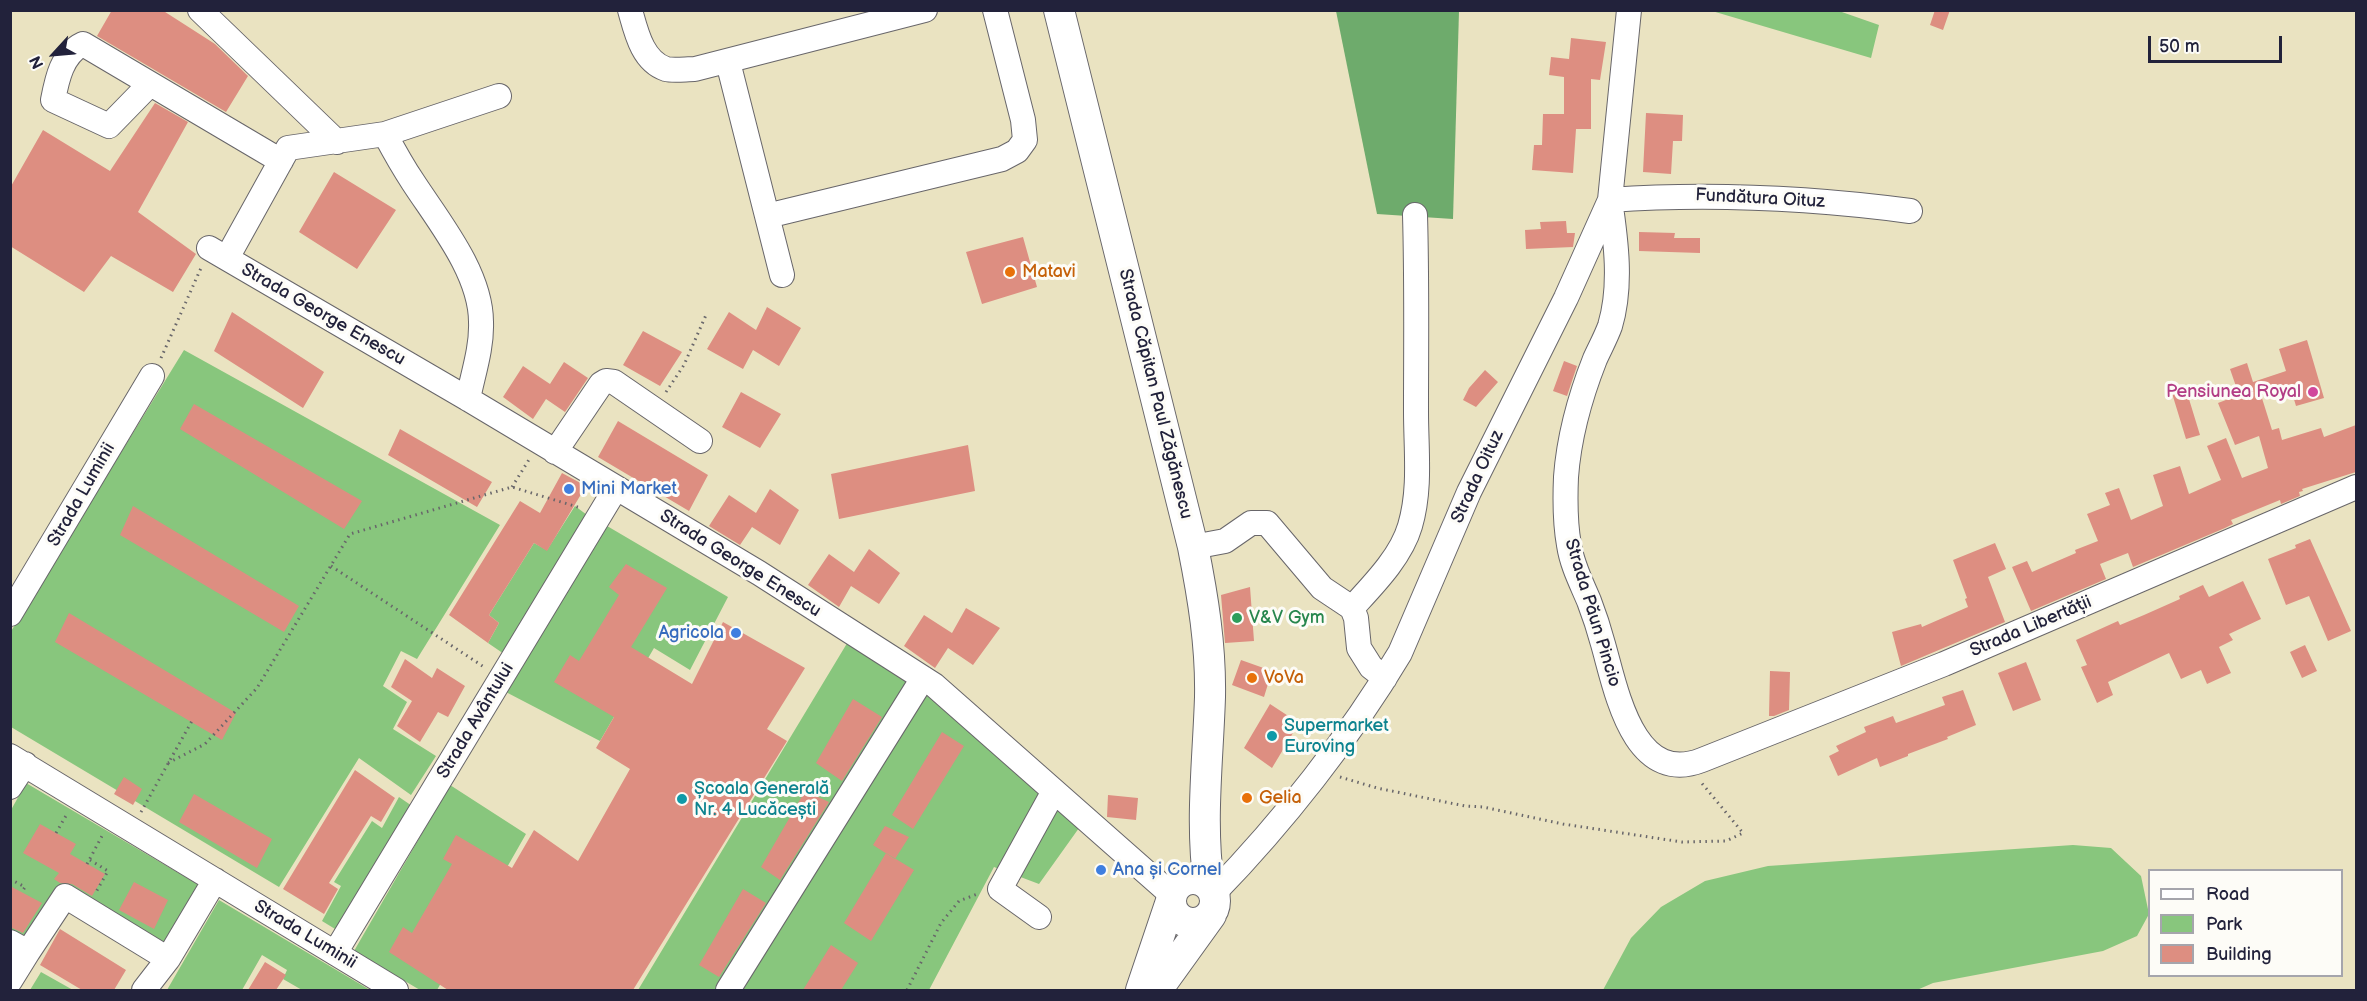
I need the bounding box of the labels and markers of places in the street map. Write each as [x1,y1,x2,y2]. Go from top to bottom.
place label: Matavi [1022,261,1076,283]
marker: Matavi [1003,265,1017,279]
place label: Pensiunea Royal [2166,381,2301,403]
marker: Pensiunea Royal [2306,385,2320,399]
place label: Mini Market [581,478,677,500]
marker: Mini Market [562,482,576,496]
place label: V&V Gym [1249,607,1325,629]
marker: V&V Gym [1230,611,1244,625]
place label: Agricola [658,622,724,644]
marker: Agricola [729,626,743,640]
place label: VoVa [1264,667,1304,689]
marker: VoVa [1245,671,1259,685]
place label: Supermarket Euroving [1284,715,1389,758]
marker: Supermarket Euroving [1265,729,1279,743]
place label: Școala Generală Nr. 4 Lucăcești [694,778,829,820]
place label: Gelia [1259,787,1302,809]
marker: Gelia [1240,791,1254,805]
marker: Școala Generală Nr. 4 Lucăcești [675,792,689,806]
place label: Ana și Cornel [1113,859,1222,881]
marker: Ana și Cornel [1094,863,1108,877]

